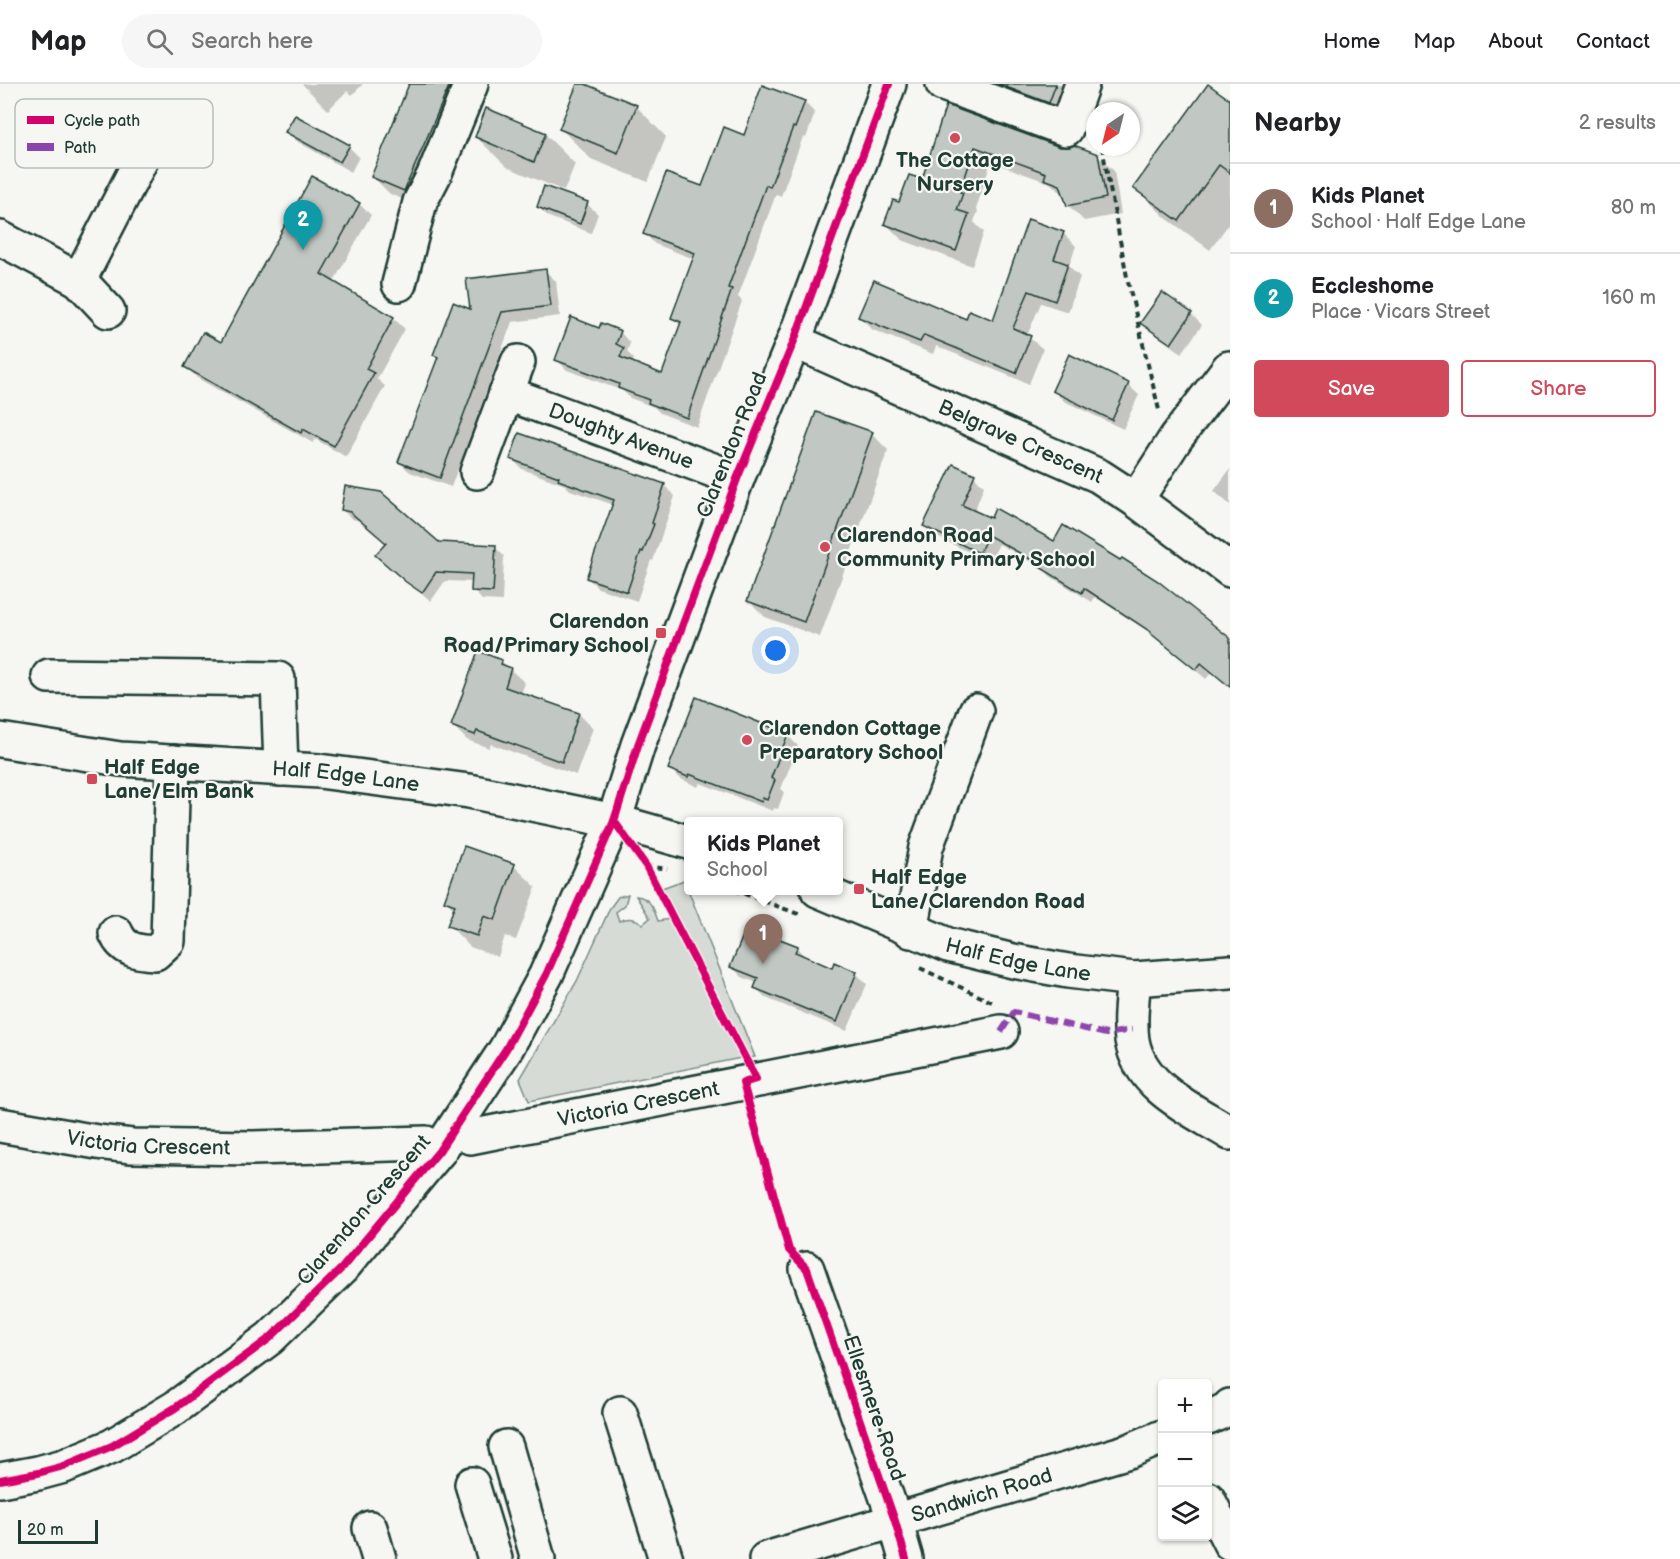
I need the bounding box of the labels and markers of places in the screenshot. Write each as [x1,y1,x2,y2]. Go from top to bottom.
marker: The Cottage Nursery [948,131,962,145]
place label: The Cottage Nursery [896,148,1014,197]
pin: 2 [284,200,322,250]
place label: Clarendon Road Community Primary School [837,523,1095,572]
marker: Clarendon Road Community Primary School [818,540,832,554]
place label: Clarendon Road/Primary School [443,609,649,658]
marker: Clarendon Road/Primary School [654,626,668,640]
place label: Clarendon Cottage Preparatory School [759,716,943,765]
marker: Clarendon Cottage Preparatory School [740,733,754,747]
place label: Half Edge Lane/Elm Bank [104,755,254,804]
marker: Half Edge Lane/Elm Bank [85,772,99,786]
place label: Half Edge Lane/Clarendon Road [871,865,1085,914]
marker: Half Edge Lane/Clarendon Road [852,882,866,896]
pin: 1 [744,914,783,964]

